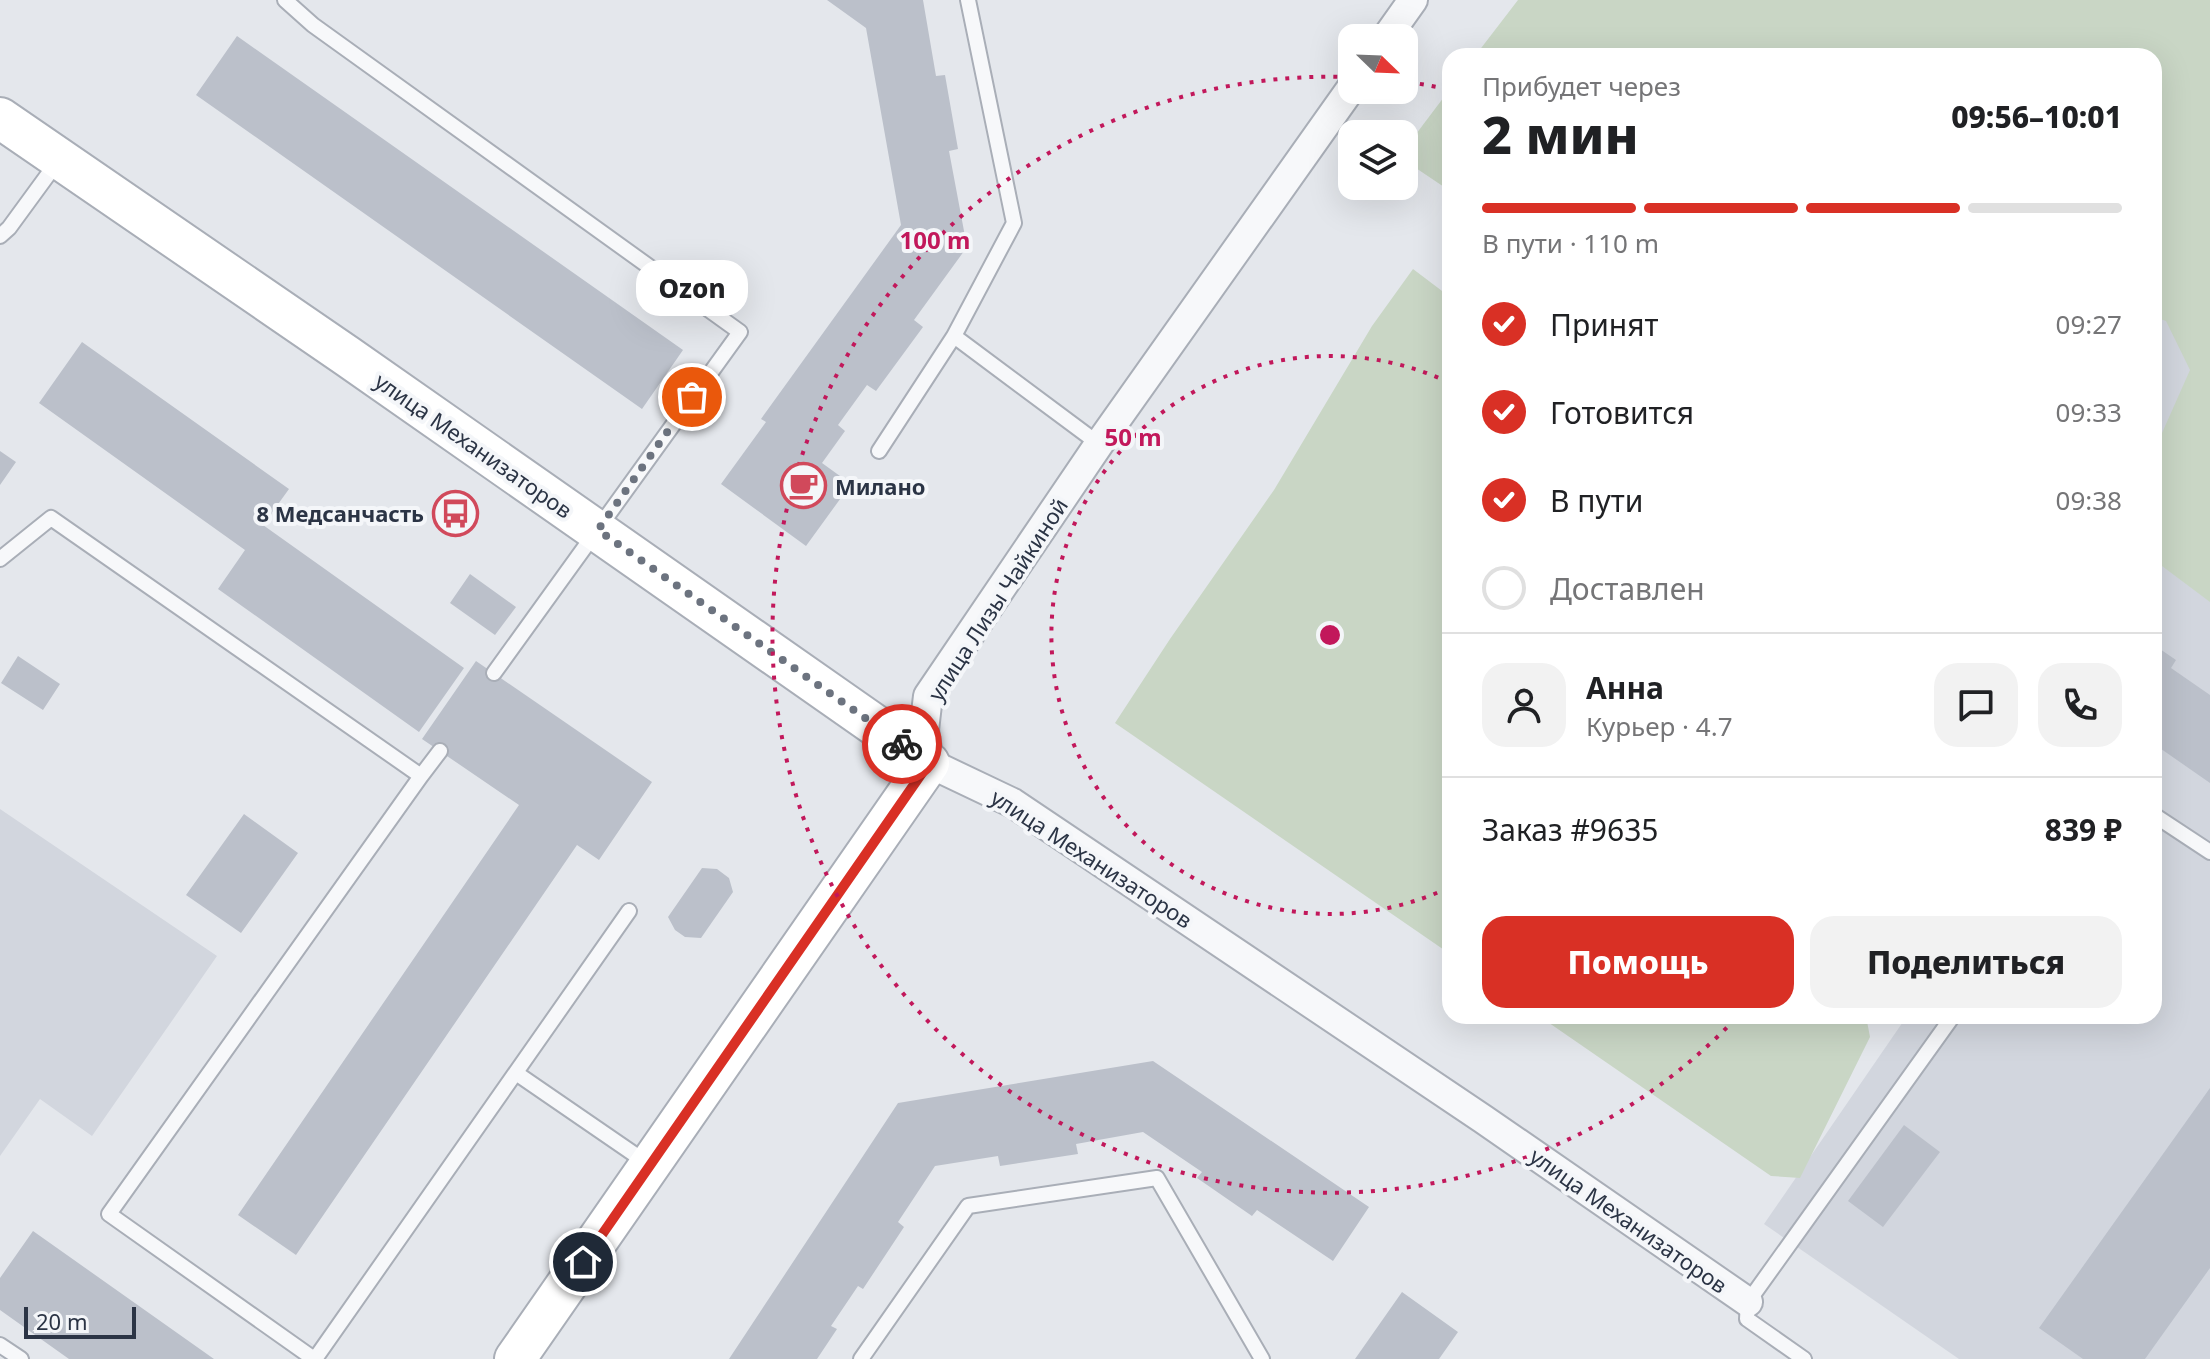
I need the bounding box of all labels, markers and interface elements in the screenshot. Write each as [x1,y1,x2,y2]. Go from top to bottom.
north arrow [1338,24,1418,104]
map controls [1338,24,1418,200]
text: Прибудет через [1482,68,1681,104]
text: 09:56–10:01 [1951,96,2122,137]
text: 2 мин [1482,98,1639,169]
button: layers [1338,120,1418,200]
text: 100 m [900,223,970,256]
text: В пути · 110 m [1482,225,1659,261]
callout: Ozon [636,261,748,317]
text: Ozon [658,270,726,306]
icon: check [1482,302,1526,346]
text: Принят [1550,304,1659,345]
text: 09:27 [2056,306,2122,342]
pin [658,363,726,431]
street label: улица Механизаторов [369,365,579,525]
icon: bag [670,375,714,419]
icon: check [1482,390,1526,434]
text: Готовится [1550,392,1694,433]
text: 09:33 [2056,394,2122,430]
text: 50 m [1104,420,1162,453]
cafe icon: Милано [780,462,828,510]
place label: Милано [835,471,926,501]
icon: check [1482,478,1526,522]
text: В пути [1550,480,1643,521]
text: 09:38 [2056,482,2122,518]
bus stop icon: 8 Медсанчасть [431,489,479,537]
street label: улица Лизы Чайкиной [920,492,1074,706]
place label: 8 Медсанчасть [256,498,424,528]
text: Доставлен [1550,568,1705,609]
centre of rings [1316,621,1344,649]
button: person [1482,663,1566,747]
button: chat [1934,663,2018,747]
button: phone [2038,663,2122,747]
text: Анна [1586,667,1664,708]
courier [862,704,942,784]
text: Курьер · 4.7 [1586,708,1733,744]
icon: bike [880,722,924,766]
street label: улица Механизаторов [985,782,1199,934]
text: Заказ #9635 [1482,809,1658,850]
text: 839 ₽ [2045,809,2122,850]
button: Помощь [1482,916,1794,1008]
button: Поделиться [1810,916,2122,1008]
street label: улица Механизаторов [1524,1140,1734,1300]
pin [549,1228,617,1296]
icon: home [561,1240,605,1284]
scale bar [24,1303,136,1339]
text: 20 m [36,1306,87,1336]

